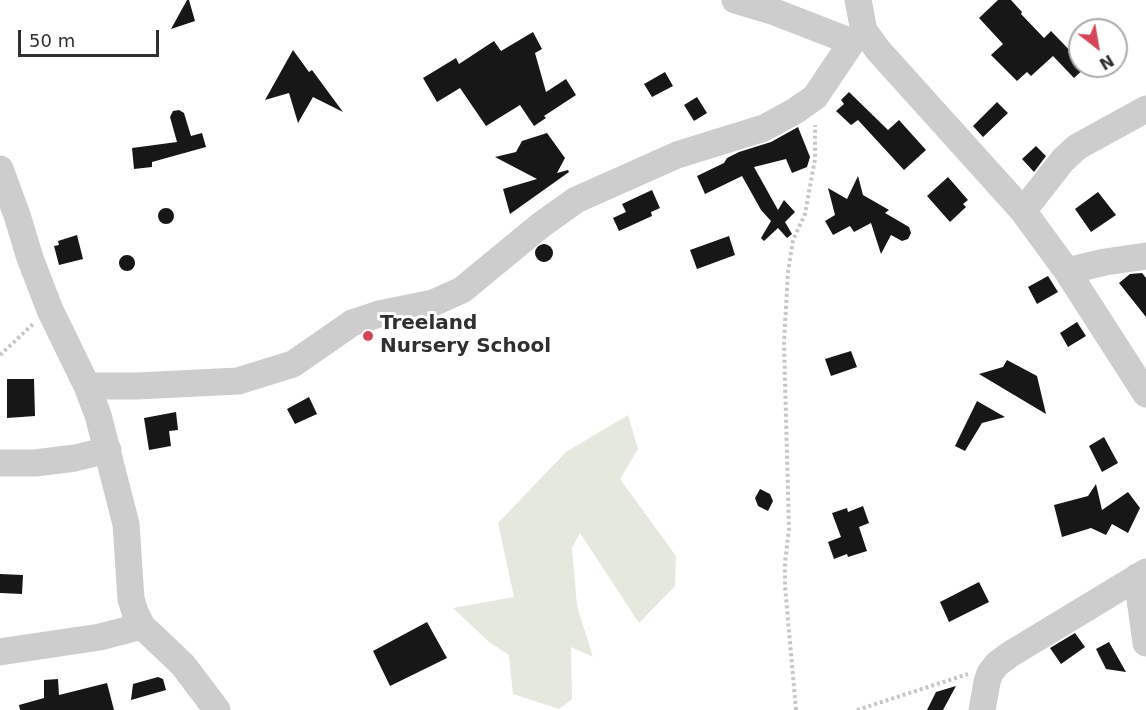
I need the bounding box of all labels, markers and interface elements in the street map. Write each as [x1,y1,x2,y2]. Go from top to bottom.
scale bar [21,18,162,56]
north arrow [1068,18,1128,78]
text: 50 m [29,30,75,51]
text: N [1096,51,1117,74]
place label: Treeland Nursery School [380,312,551,359]
marker: Treeland Nursery School [361,329,375,343]

